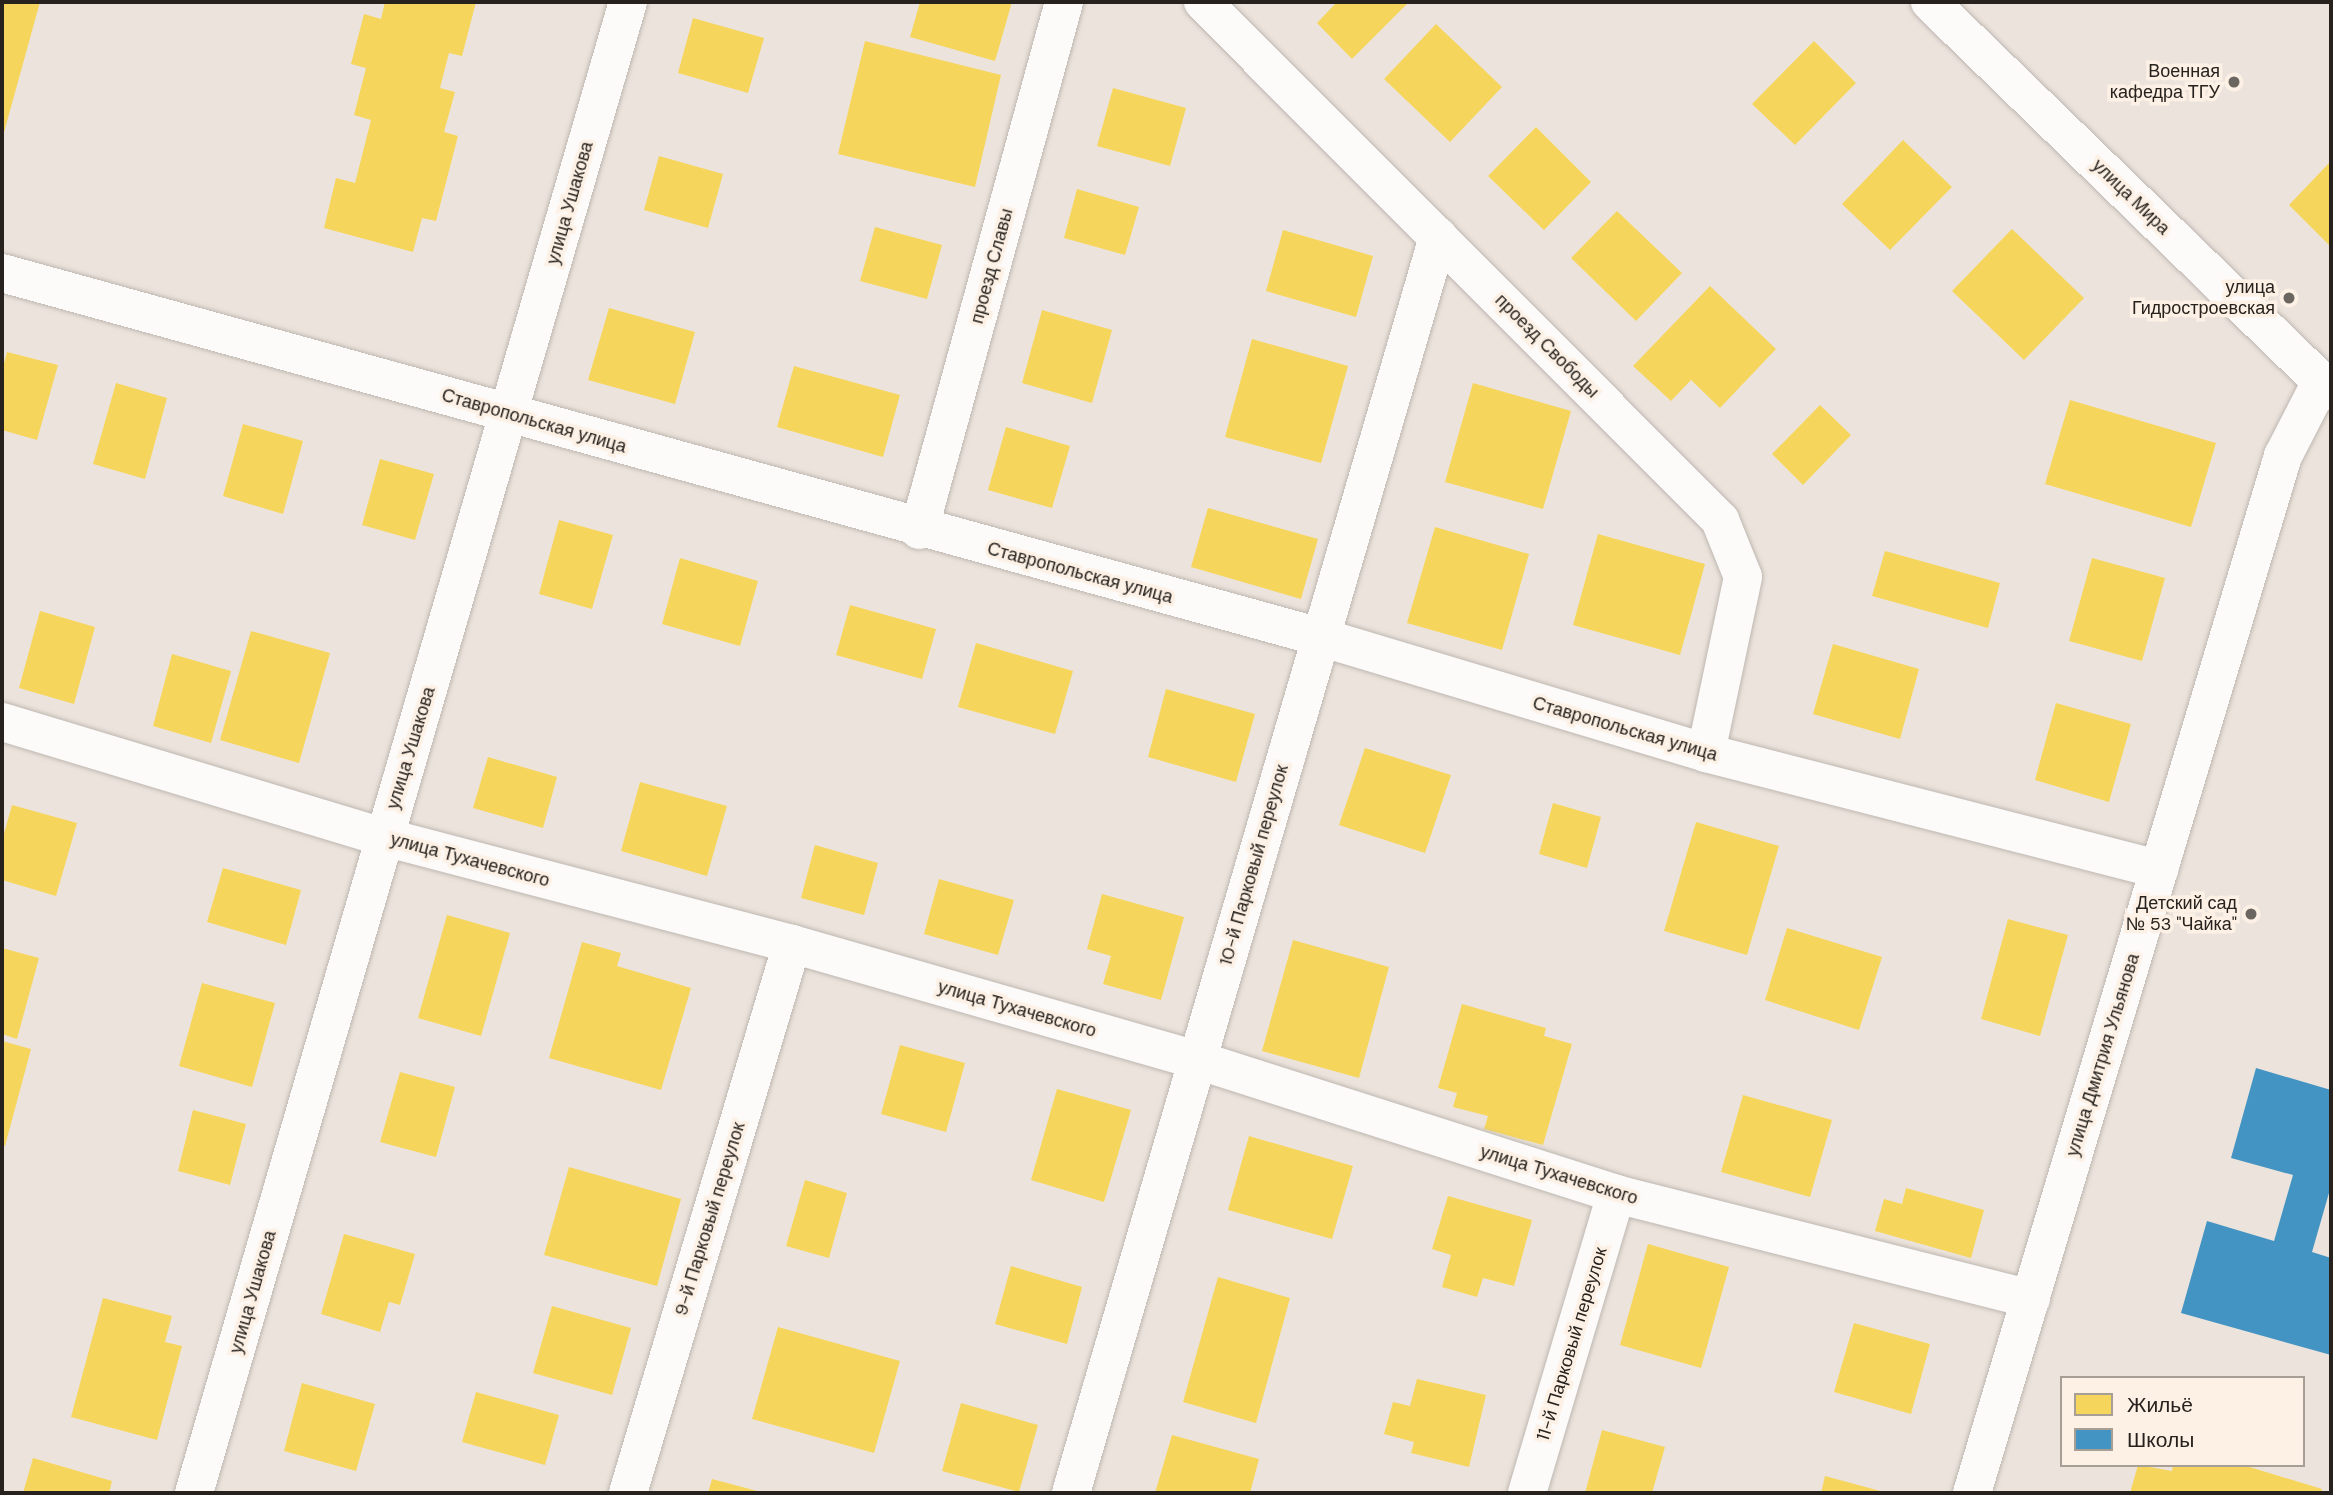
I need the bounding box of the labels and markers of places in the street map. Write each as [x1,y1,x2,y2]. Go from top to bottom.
place label: Военная кафедра ТГУ [2110,61,2220,104]
marker: Военная кафедра ТГУ [2226,74,2242,90]
place label: улица Гидростроевская [2132,277,2275,320]
marker: улица Гидростроевская [2281,290,2297,306]
place label: Детский сад № 53 "Чайка" [2126,893,2237,936]
marker: Детский сад № 53 "Чайка" [2243,906,2259,922]

